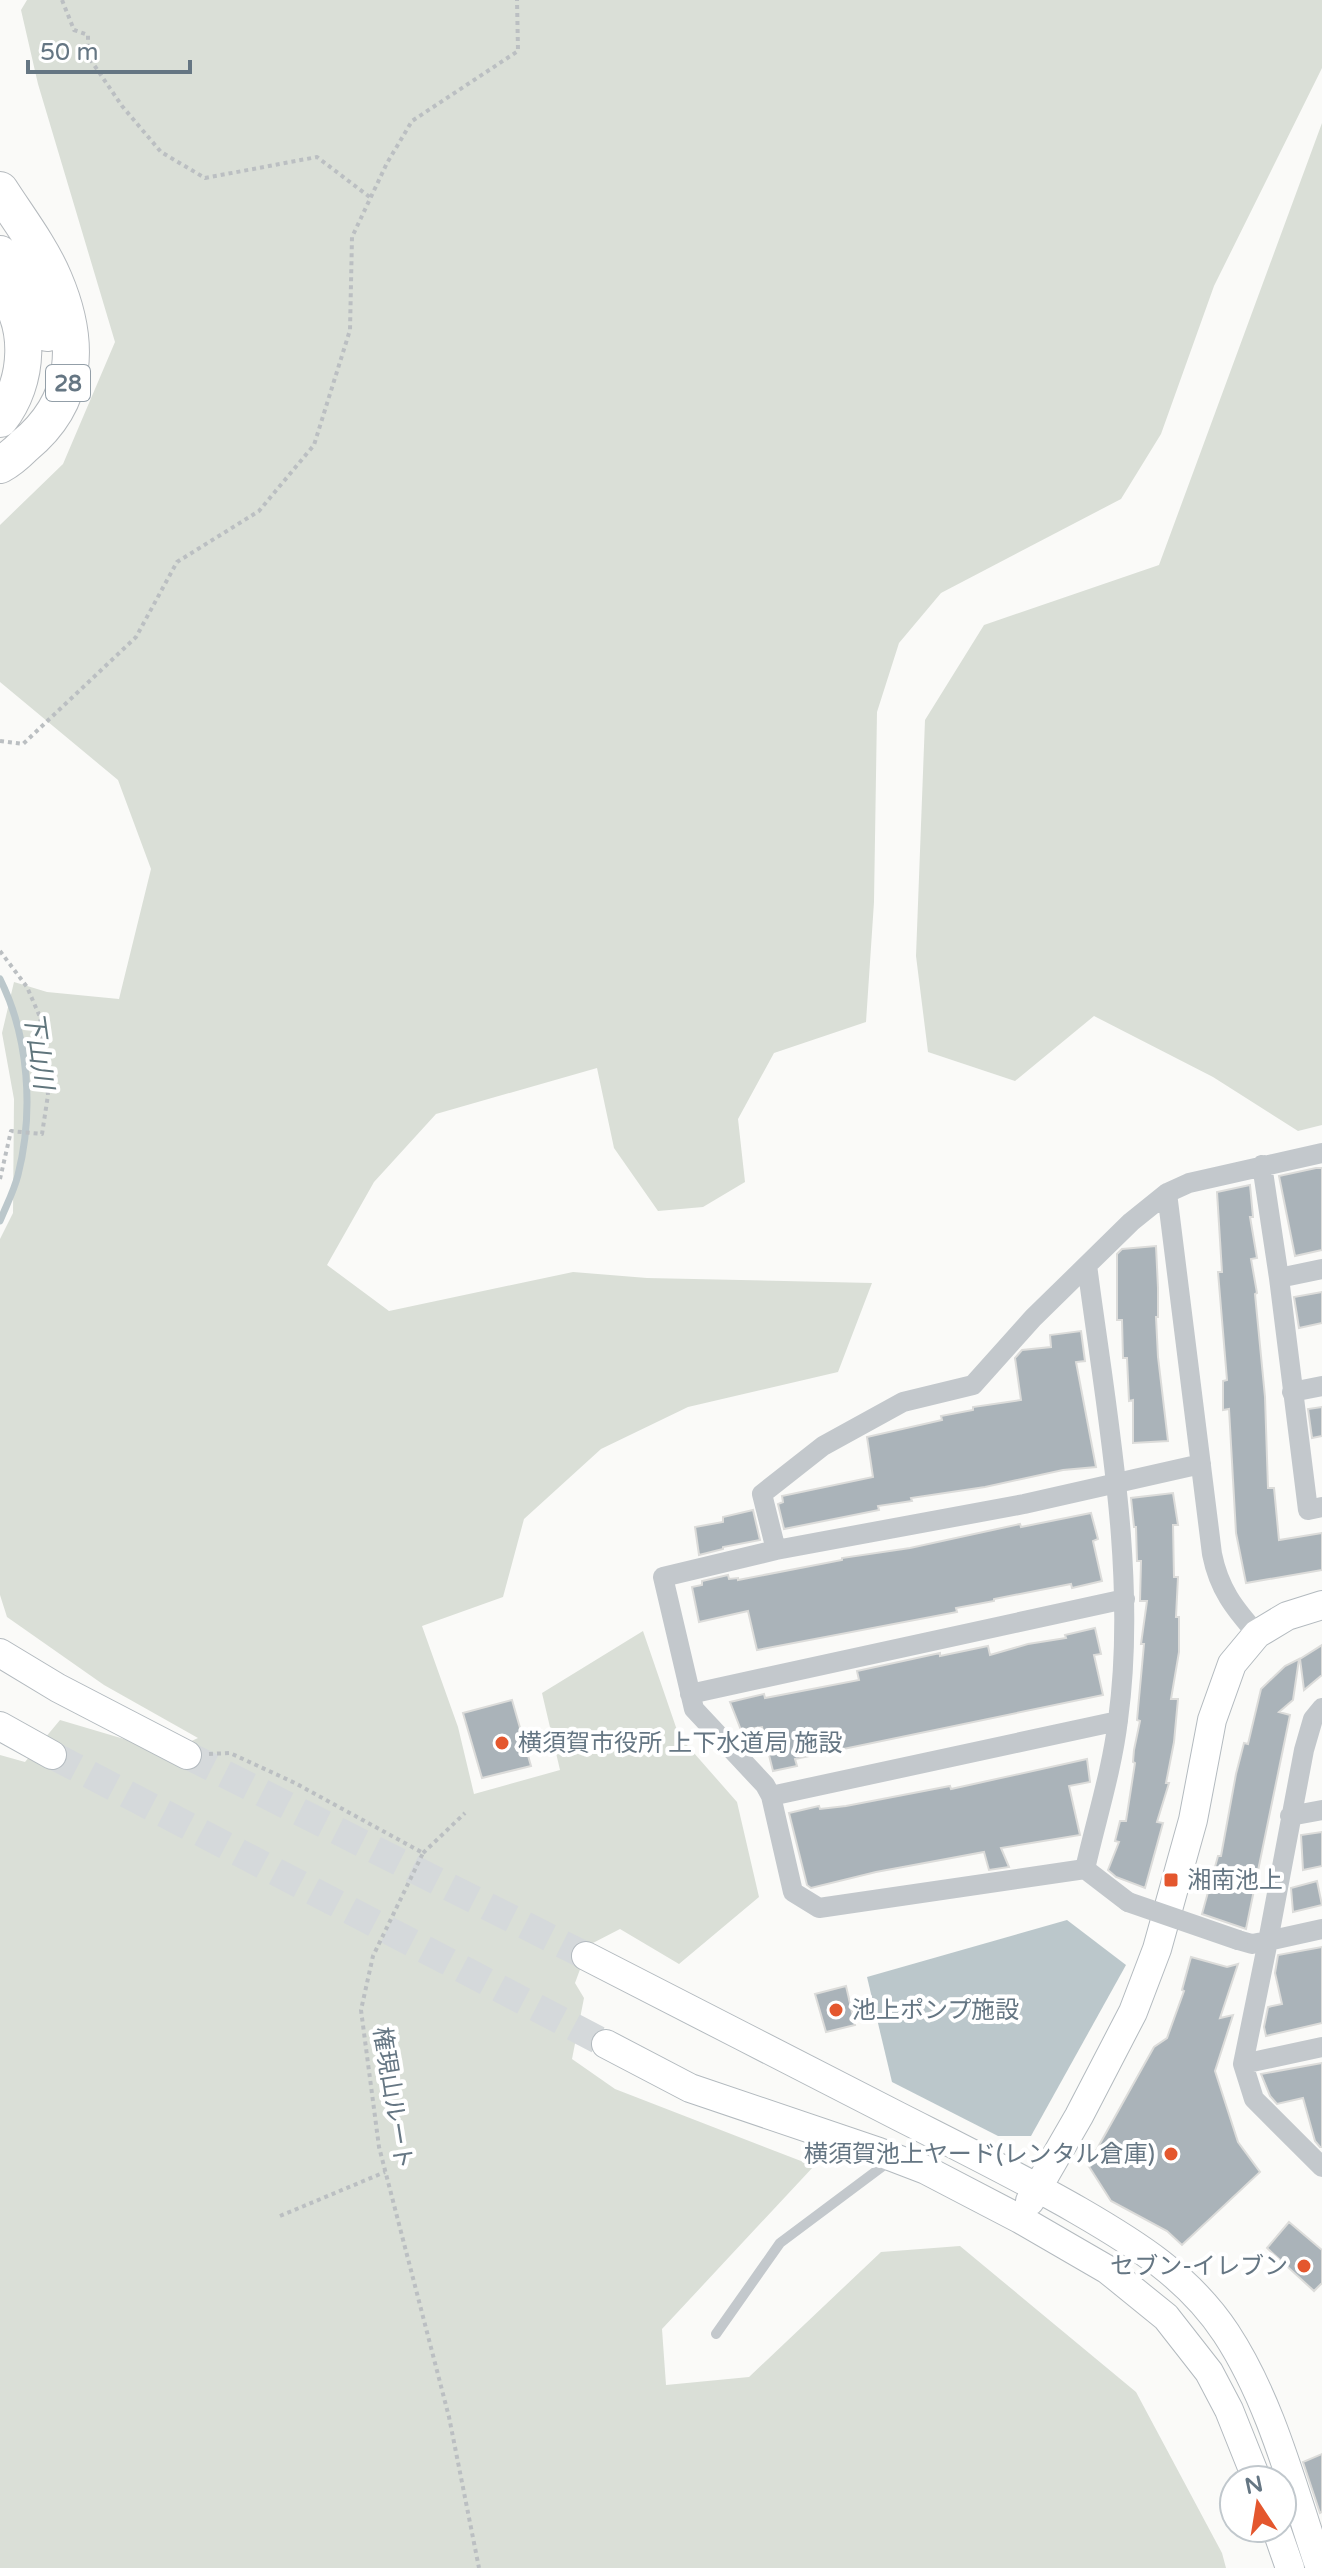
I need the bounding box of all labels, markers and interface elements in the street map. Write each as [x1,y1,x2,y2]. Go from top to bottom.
scale bar [28,24,190,74]
text: 50 m [40,38,98,67]
road number: 28 [46,365,90,401]
water label: 下山川 [18,1009,60,1094]
place label: 横須賀市役所 上下水道局 施設 [518,1729,842,1758]
marker: 横須賀市役所 上下水道局 施設 [493,1734,511,1752]
place label: 湘南池上 [1187,1866,1283,1895]
marker: 湘南池上 [1162,1871,1180,1889]
place label: 池上ポンプ施設 [852,1996,1019,2025]
marker: 池上ポンプ施設 [827,2001,845,2019]
street label: 権現山ルート [367,2025,418,2171]
place label: 横須賀池上ヤード(レンタル倉庫) [804,2140,1155,2169]
marker: 横須賀池上ヤード(レンタル倉庫) [1162,2145,1180,2163]
place label: セブン-イレブン [1110,2252,1288,2281]
marker: セブン-イレブン [1295,2257,1313,2275]
north arrow [1218,2464,1298,2544]
text: N [1243,2471,1265,2500]

